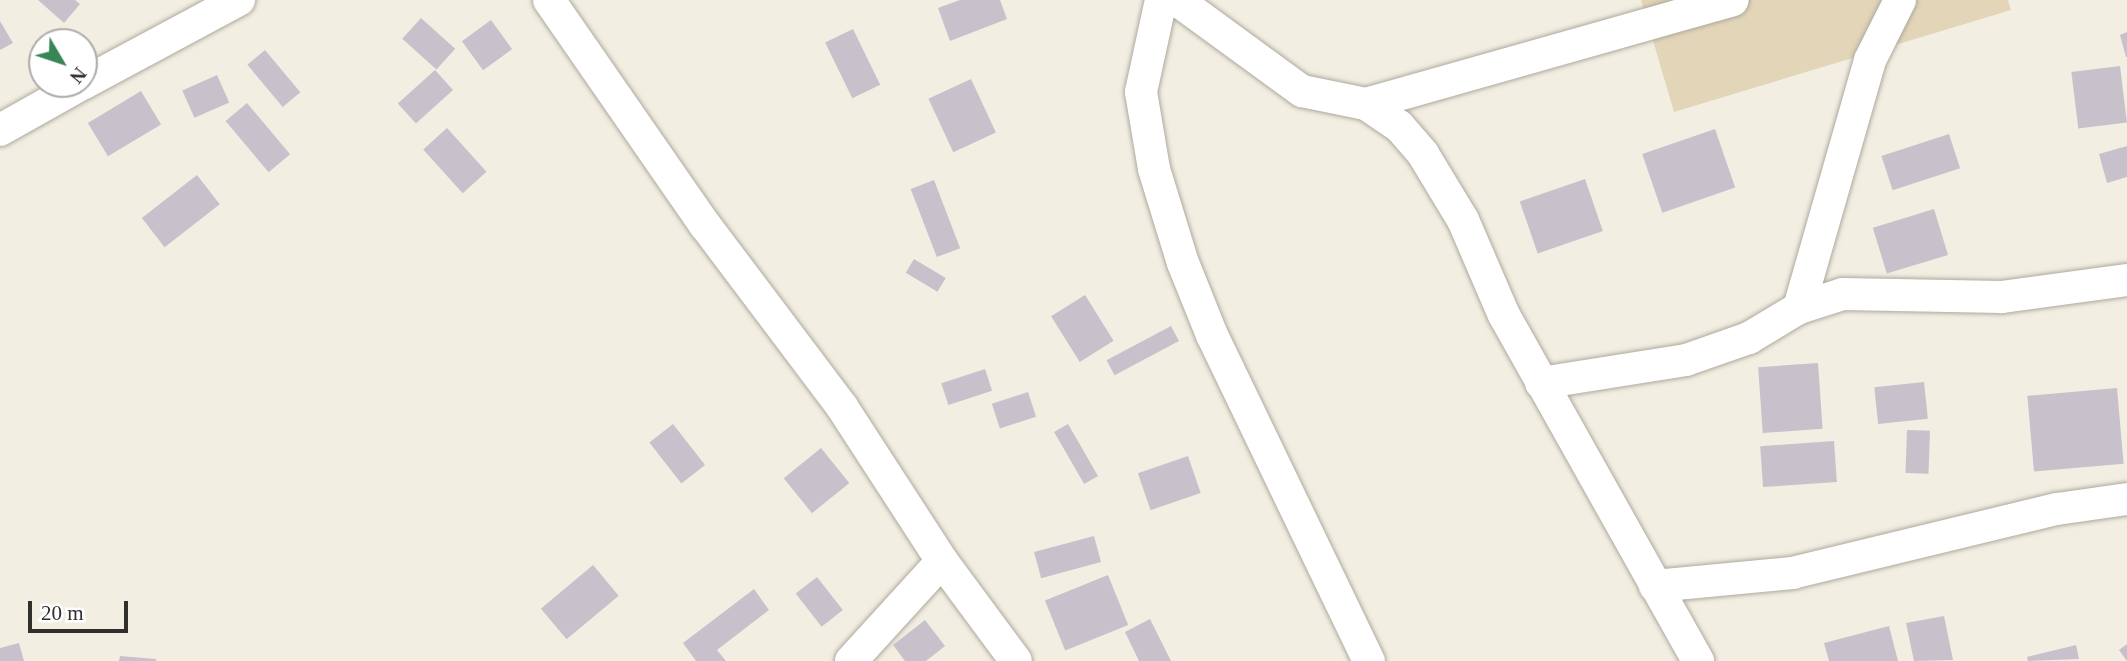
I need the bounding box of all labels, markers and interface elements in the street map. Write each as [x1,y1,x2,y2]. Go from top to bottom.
north arrow [28,28,98,98]
text: N [66,63,91,87]
scale bar [32,588,131,632]
text: 20 m [41,601,84,625]

